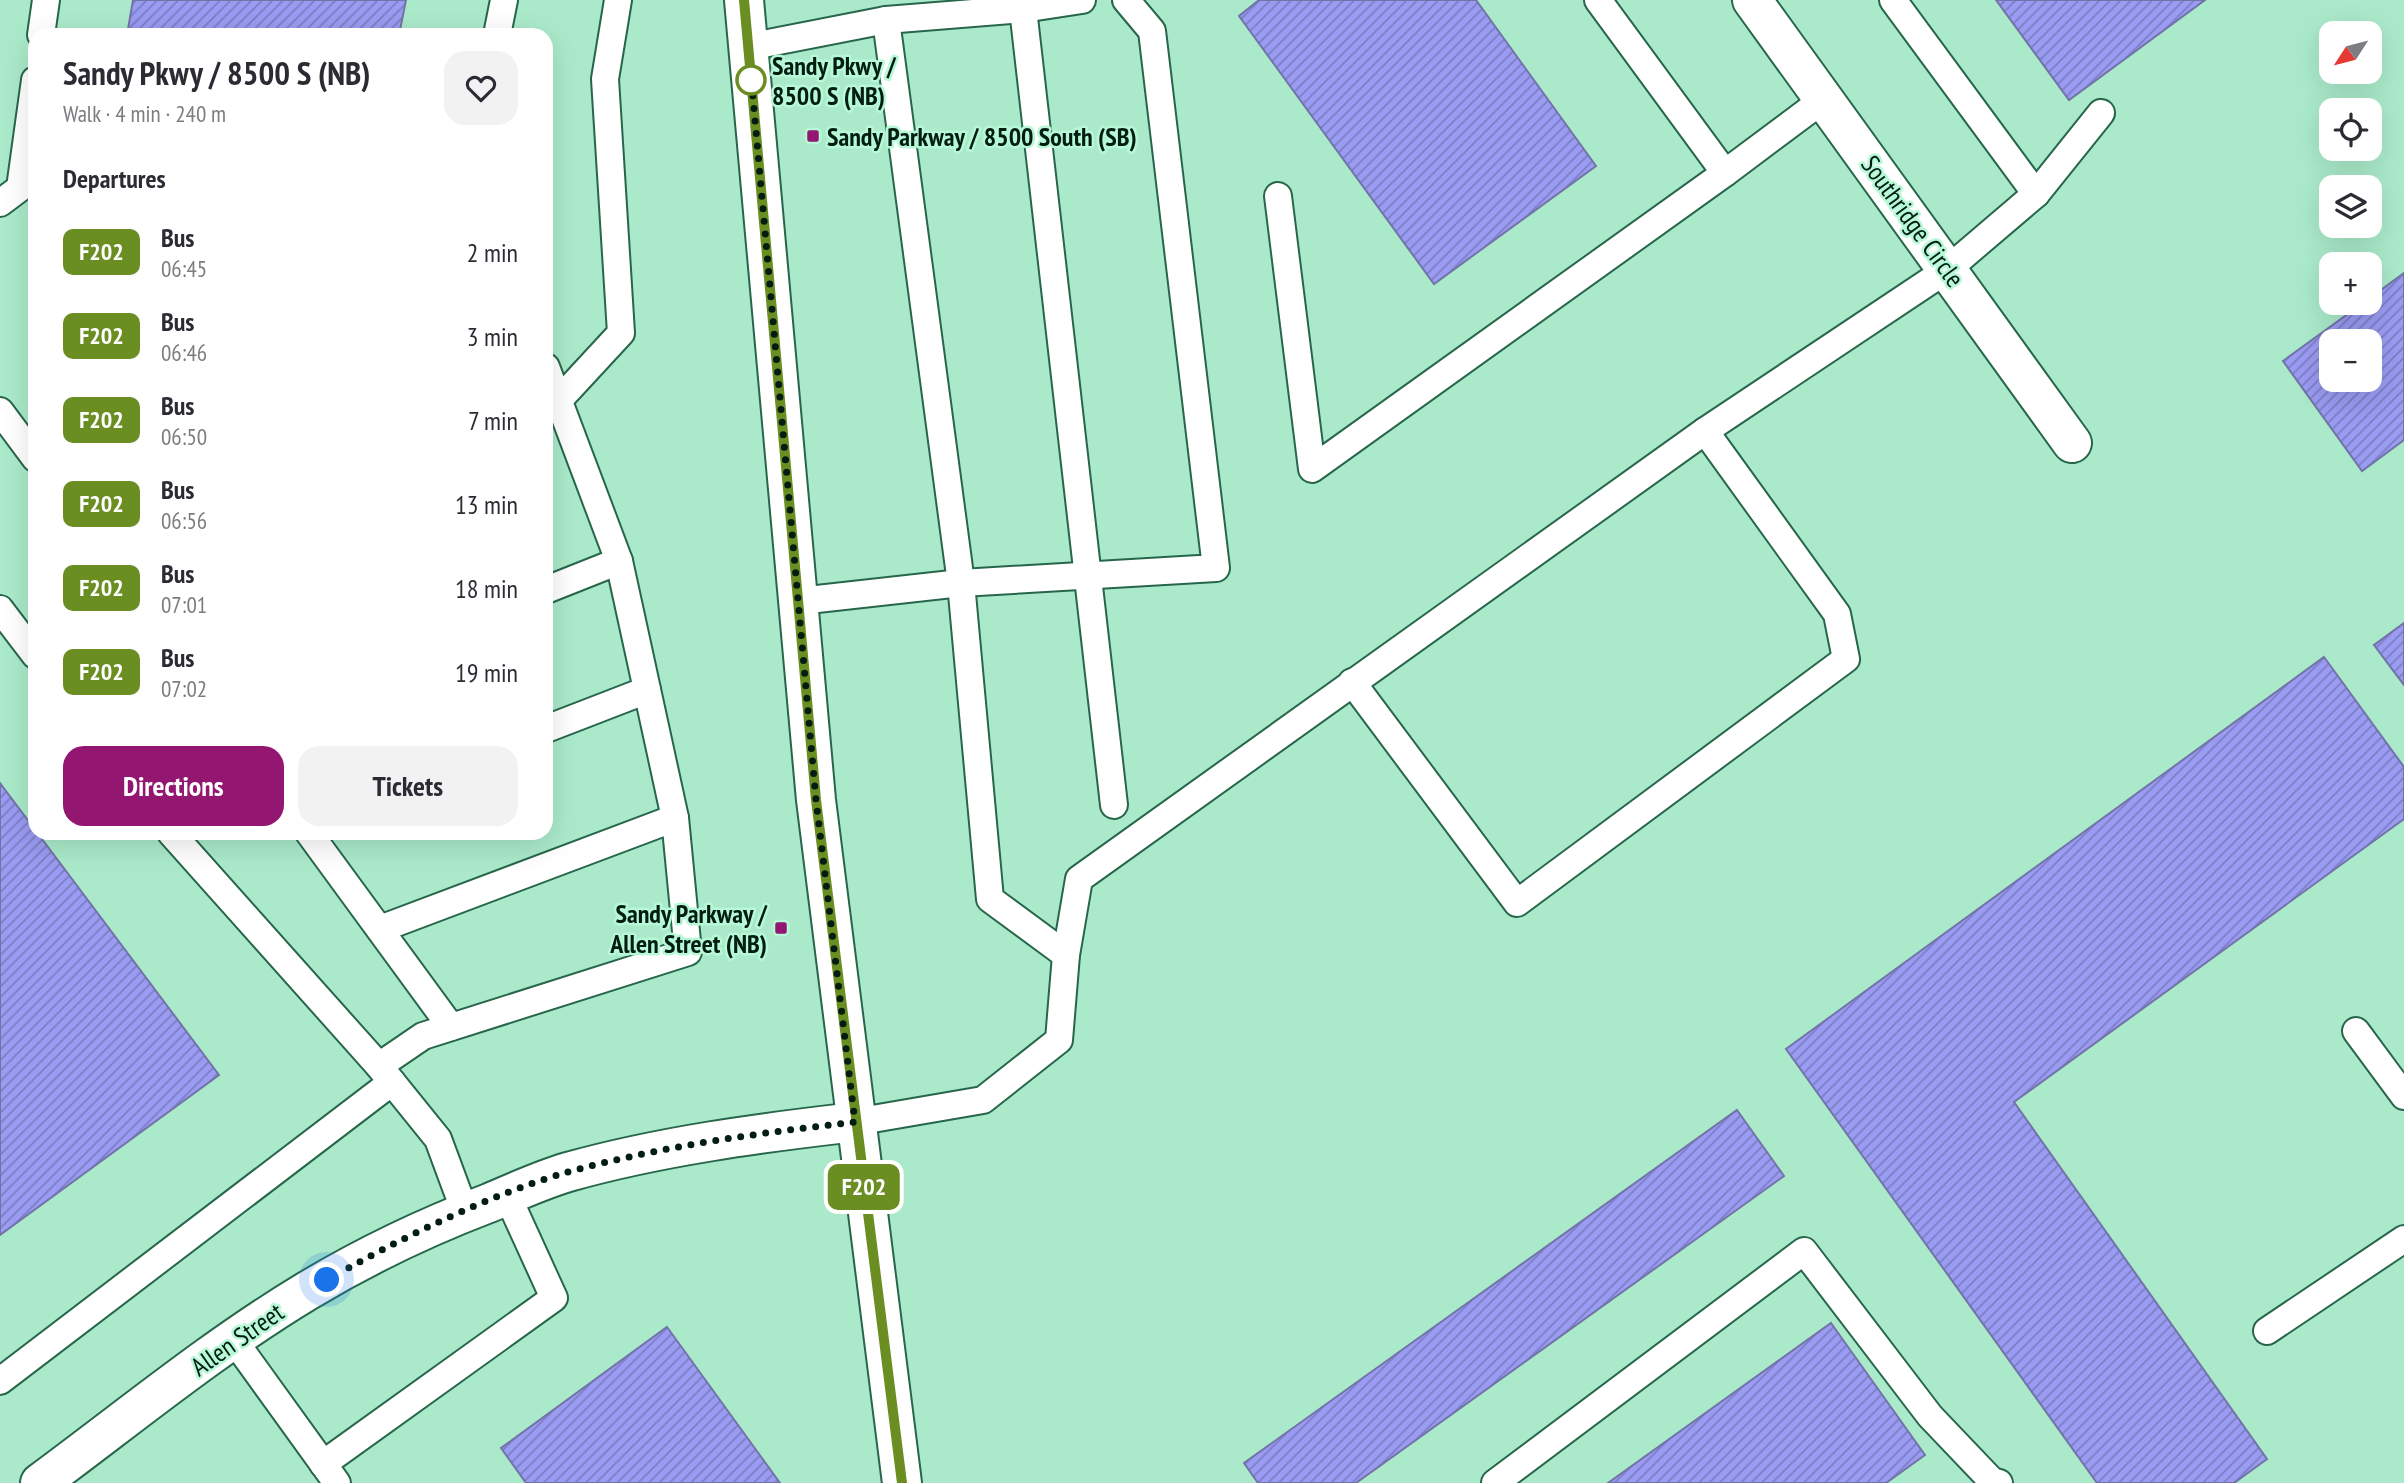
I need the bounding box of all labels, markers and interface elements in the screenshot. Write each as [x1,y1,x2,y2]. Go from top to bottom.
north arrow [2319,21,2382,84]
map controls [2319,21,2382,392]
place label: Sandy Pkwy / 8500 S (NB) [772,49,897,112]
text: Sandy Pkwy / 8500 S (NB) [63,51,370,94]
button: heart [444,51,518,125]
marker: Sandy Pkwy / 8500 S (NB) [736,65,766,95]
button: locate [2319,98,2382,161]
text: Walk · 4 min · 240 m [63,99,226,128]
place label: Sandy Parkway / 8500 South (SB) [827,120,1137,153]
marker: Sandy Parkway / 8500 South (SB) [805,128,821,144]
street label: Southridge Circle [1854,149,1972,293]
text: Departures [63,162,166,195]
button: layers [2319,175,2382,238]
text: Bus [161,221,194,254]
text: F202 [79,236,124,267]
text: 2 min [467,236,518,269]
button: + [2319,252,2382,315]
text: 06:45 [161,254,207,283]
text: Bus [161,305,194,338]
text: F202 [79,320,124,351]
text: 3 min [467,320,518,353]
button: − [2319,329,2382,392]
text: 06:46 [161,338,207,367]
text: Bus [161,389,194,422]
text: F202 [79,404,124,435]
text: 7 min [468,404,518,437]
text: 06:50 [161,422,207,451]
text: Bus [161,473,194,506]
text: F202 [79,488,124,519]
text: 13 min [455,488,518,521]
text: 06:56 [161,506,207,535]
text: Bus [161,557,194,590]
text: F202 [79,572,124,603]
text: 18 min [455,572,518,605]
text: 07:01 [161,590,207,619]
text: Bus [161,641,194,674]
text: F202 [79,656,124,687]
text: 19 min [455,656,518,689]
text: 07:02 [161,674,207,703]
button: Directions [63,746,284,826]
button: Tickets [298,746,518,826]
place label: Sandy Parkway / Allen Street (NB) [609,897,768,960]
marker: Sandy Parkway / Allen Street (NB) [773,920,789,936]
line badge: F202 [815,1164,913,1210]
text: F202 [842,1171,886,1202]
your location [309,1262,344,1297]
street label: Allen Street [184,1295,290,1383]

